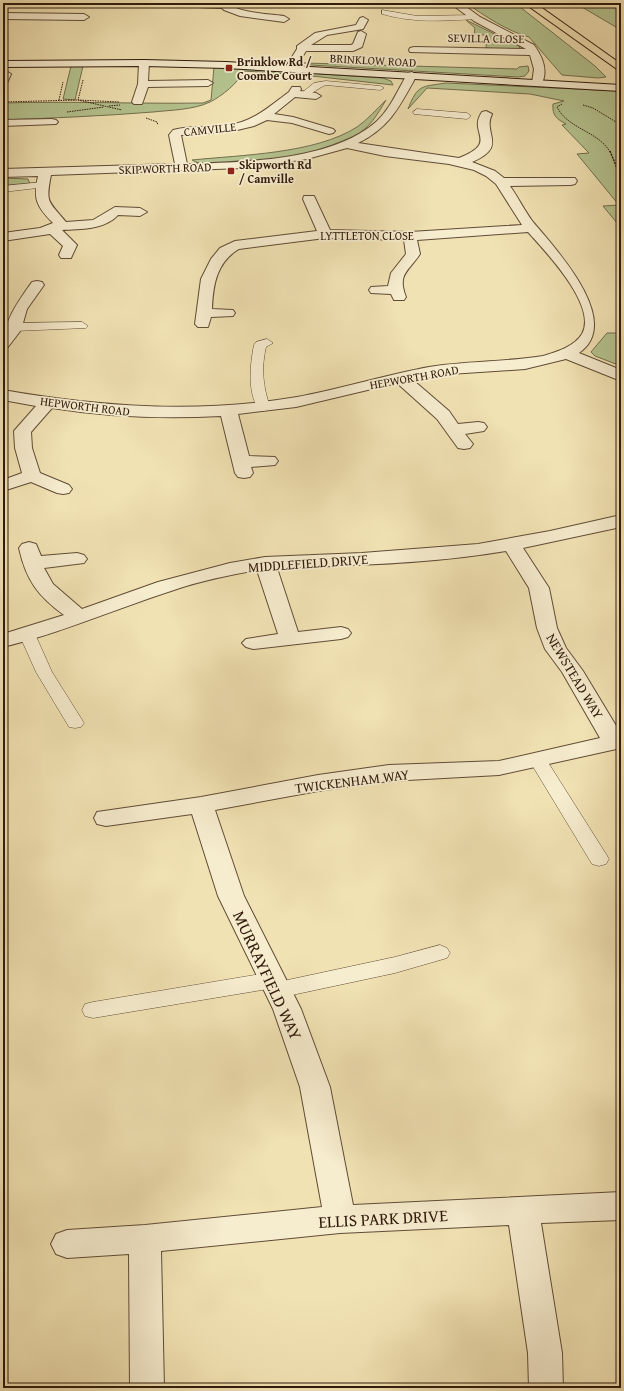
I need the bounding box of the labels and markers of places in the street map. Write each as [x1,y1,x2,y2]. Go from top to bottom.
place label: Brinklow Rd / Coombe Court [237,53,313,84]
marker: Brinklow Rd / Coombe Court [224,63,234,73]
place label: Skipworth Rd / Camville [239,156,312,187]
marker: Skipworth Rd / Camville [226,166,236,176]

